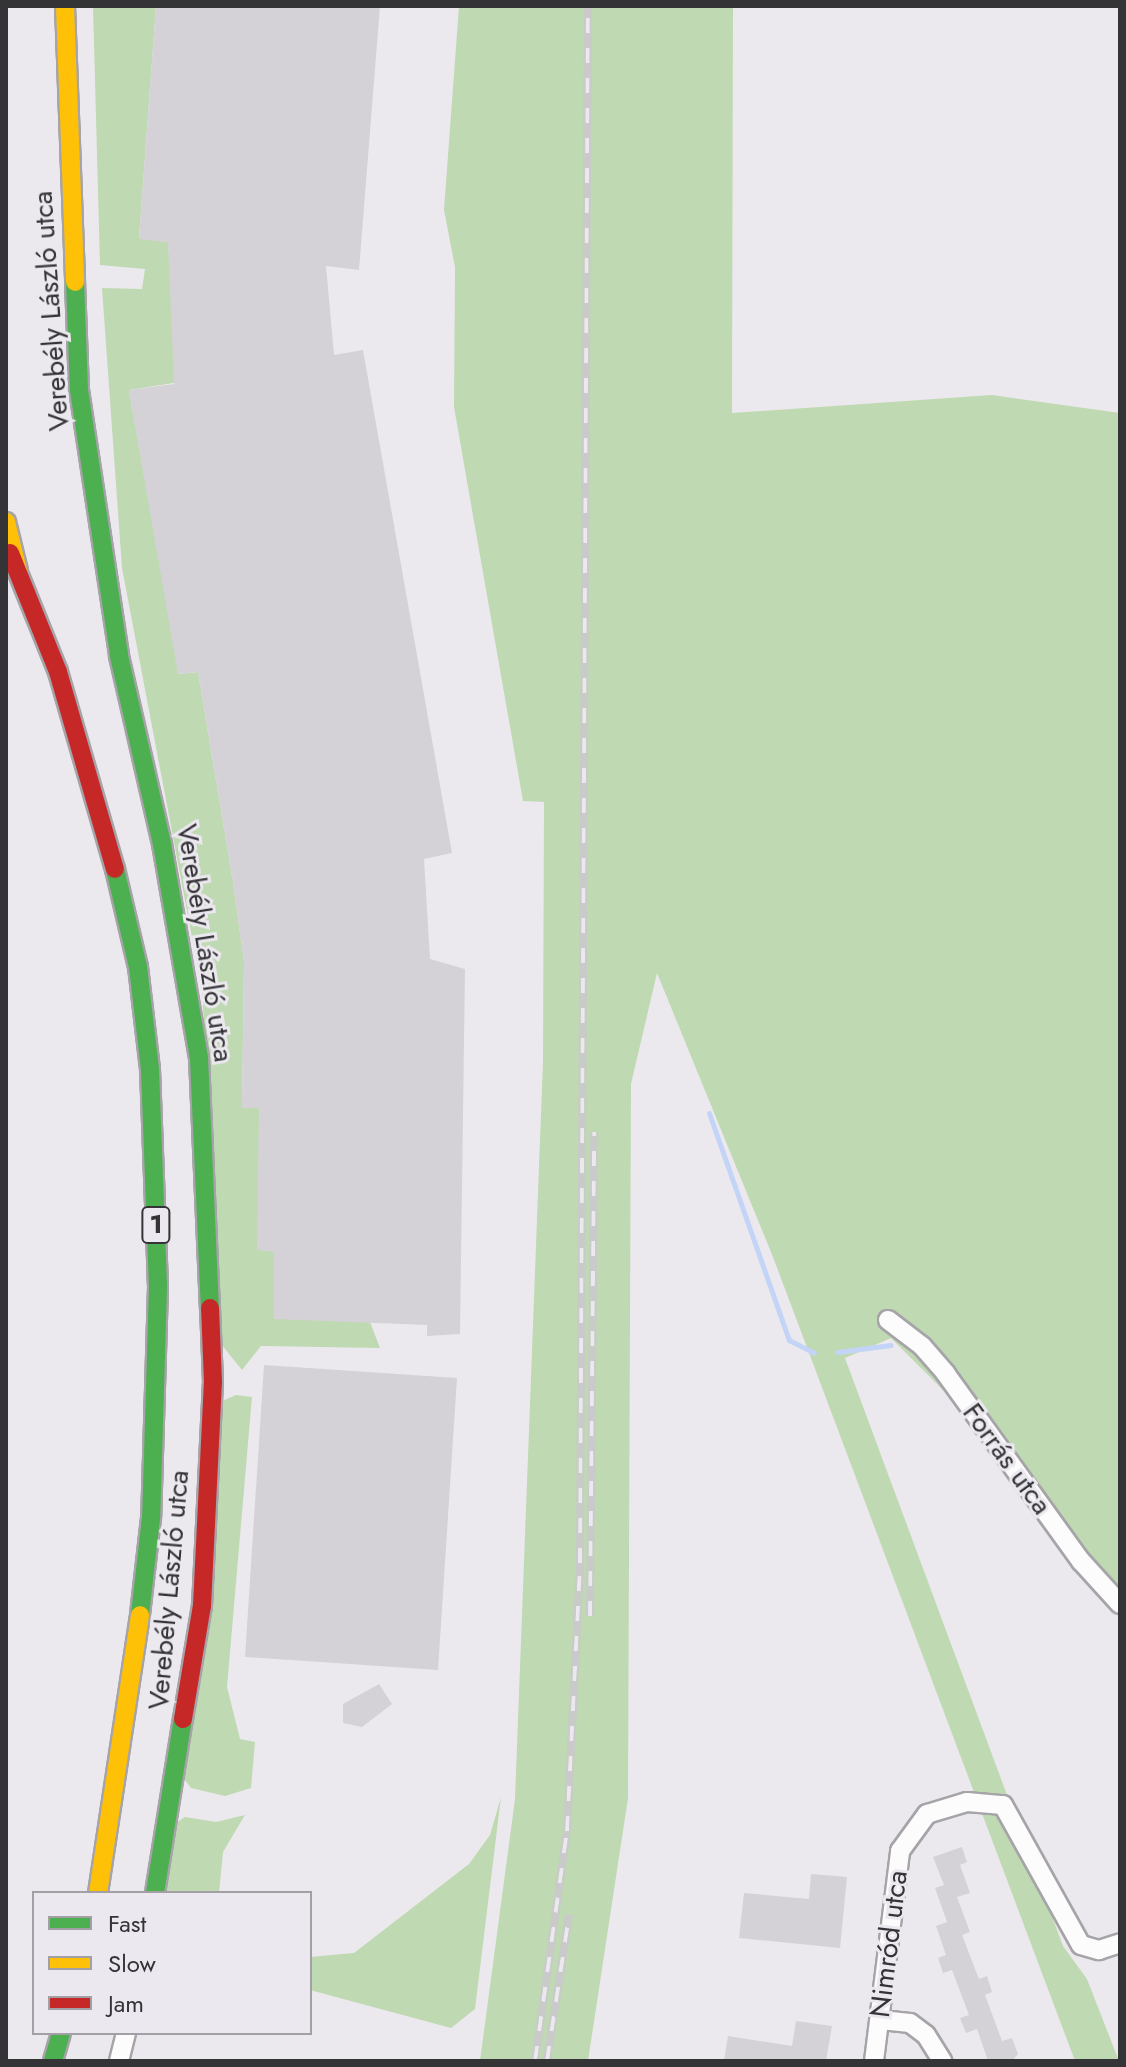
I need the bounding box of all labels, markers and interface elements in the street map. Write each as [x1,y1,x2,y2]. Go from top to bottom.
street label: Verebély László utca [26,190,76,432]
street label: Verebély László utca [170,822,240,1064]
road number: 1 [140,1203,172,1247]
street label: Forrás utca [955,1397,1059,1521]
street label: Verebély László utca [142,1469,196,1711]
street label: Nimród utca [863,1869,915,2019]
legend [32,1891,312,2035]
text: Fast [108,1906,146,1941]
text: Slow [108,1946,156,1981]
text: Jam [108,1986,144,2021]

